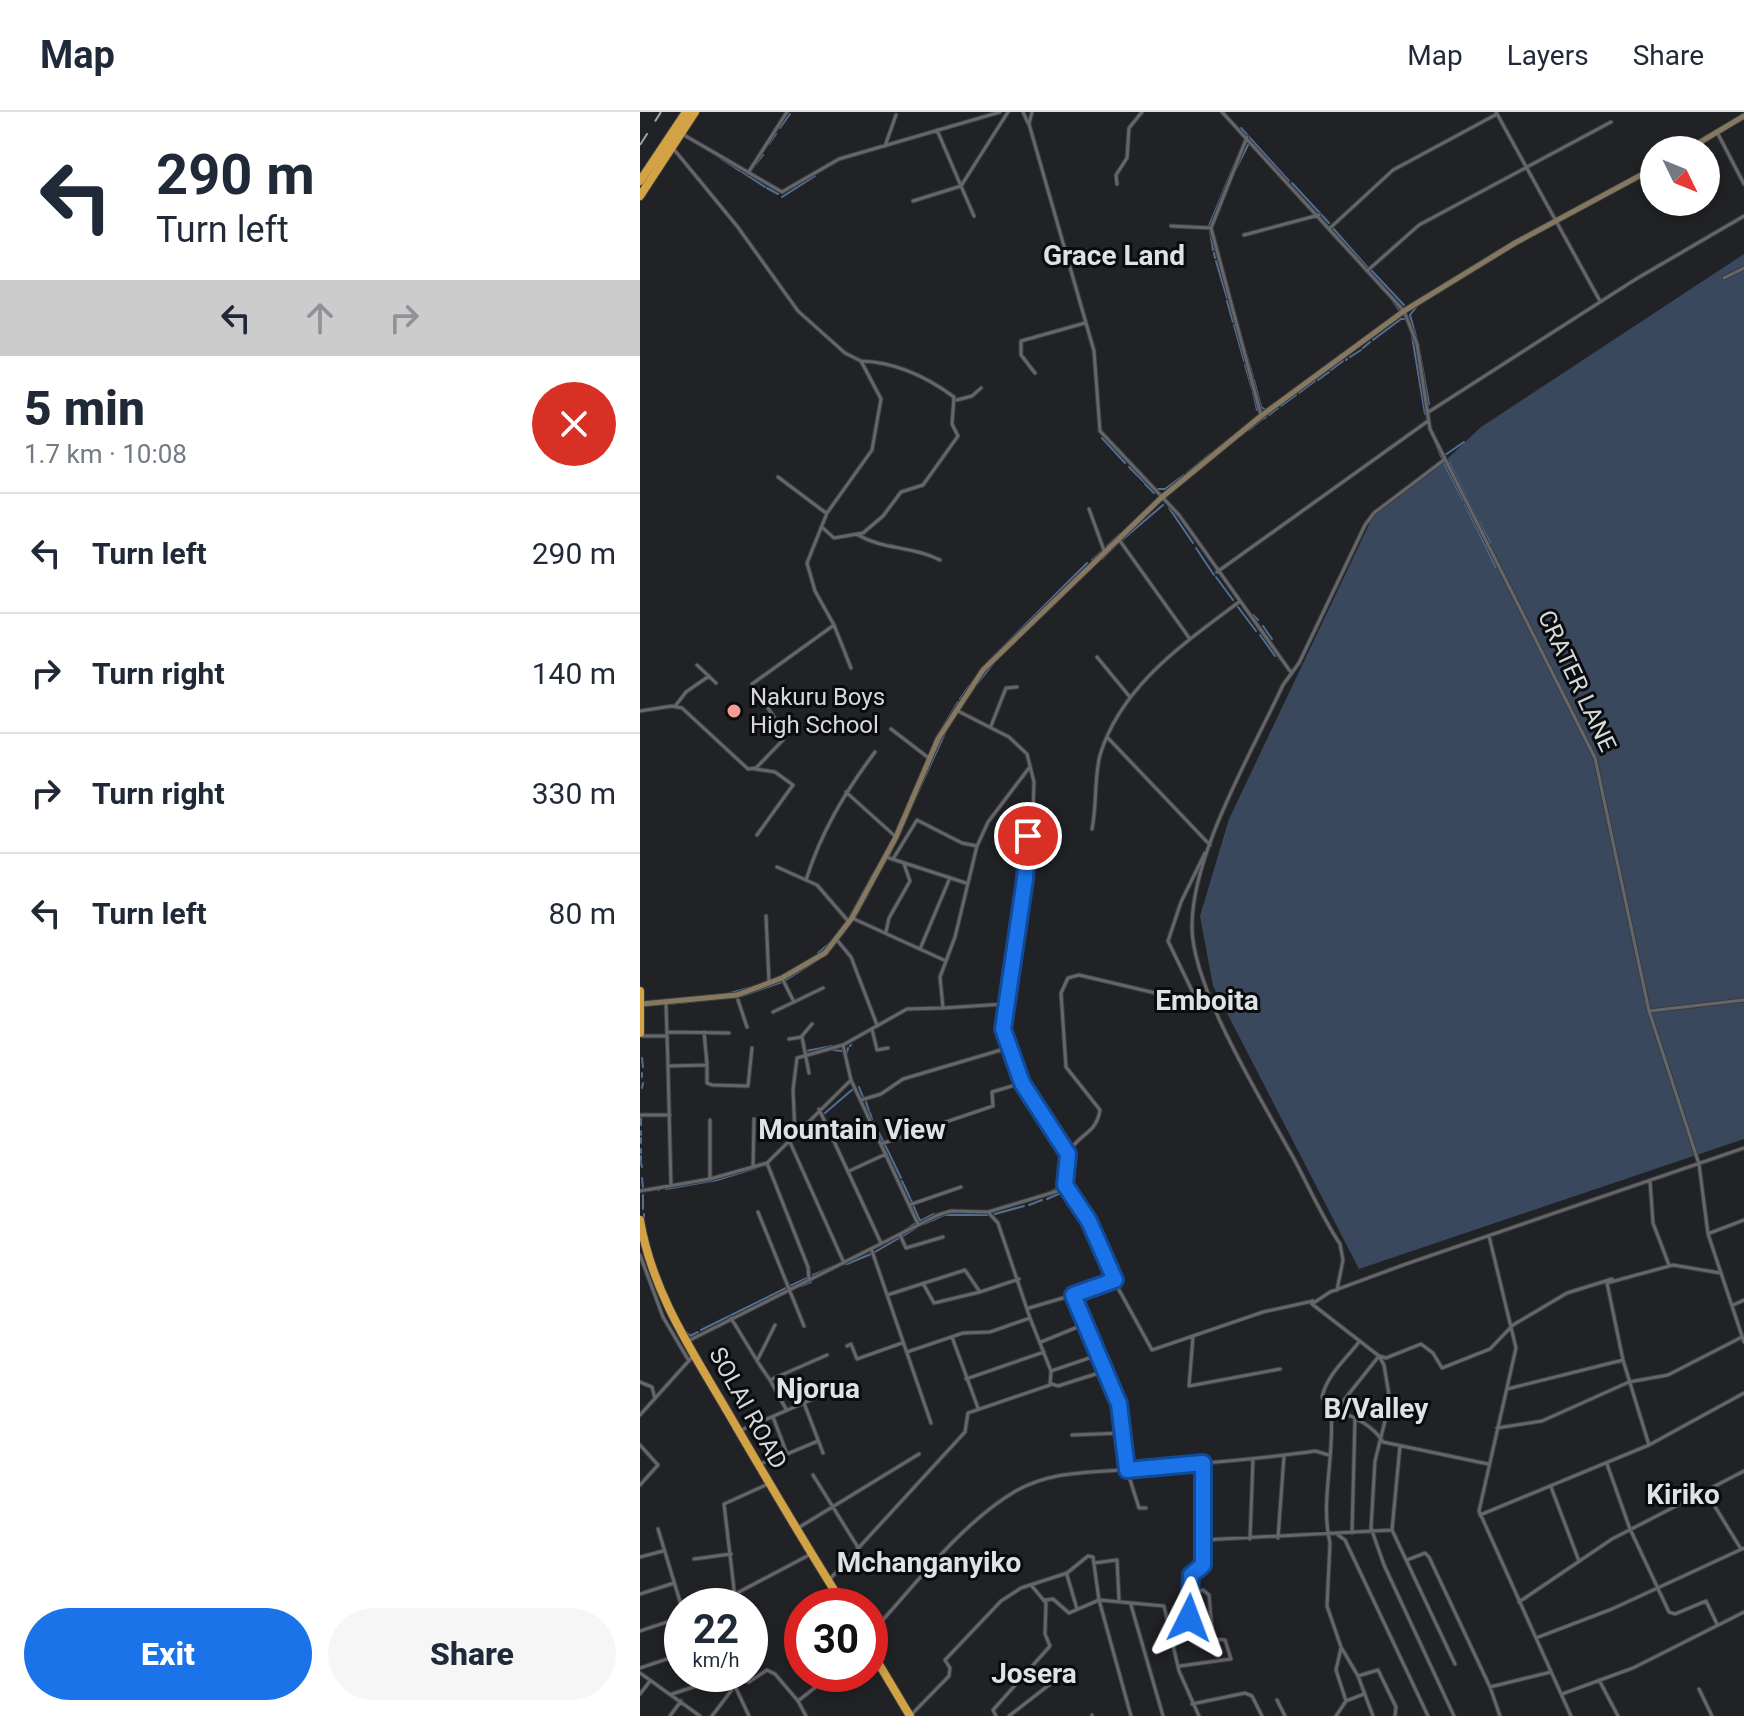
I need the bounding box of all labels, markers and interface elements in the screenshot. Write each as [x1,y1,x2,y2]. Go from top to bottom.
text: Map [40,33,115,77]
text: Map [1407,39,1463,72]
text: Layers [1507,39,1589,72]
text: Share [1633,39,1704,72]
north arrow [1640,136,1720,216]
map controls [1640,136,1720,216]
text: 290 m [156,142,315,208]
icon: left [24,144,128,248]
text: Turn left [156,209,289,251]
district label: Grace Land [1043,239,1185,272]
icon: left [214,296,258,340]
icon: ahead [298,296,342,340]
icon: right [382,296,426,340]
text: 5 min [24,380,145,437]
button: close [532,382,616,466]
text: 1.7 km · 10:08 [24,439,187,469]
icon: left [24,531,68,575]
text: Turn left [92,536,207,571]
text: 290 m [532,536,616,571]
street label: CRATER LANE [1532,606,1622,756]
icon: right [24,651,68,695]
text: Turn right [92,656,225,691]
text: 140 m [532,656,616,691]
place label: Nakuru Boys High School [750,683,885,739]
marker: Nakuru Boys High School [725,702,743,720]
icon: right [24,771,68,815]
text: Turn right [92,776,225,811]
text: 330 m [532,776,616,811]
pin [994,802,1062,870]
icon: arrive [1006,814,1050,858]
icon: left [24,891,68,935]
text: Turn left [92,896,207,931]
text: 80 m [549,896,616,931]
district label: Emboita [1155,984,1259,1017]
district label: Mountain View [758,1113,946,1146]
street label: SOLAI ROAD [703,1342,793,1474]
district label: Njorua [776,1372,860,1405]
district label: B/Valley [1324,1392,1429,1425]
district label: Kiriko [1646,1478,1720,1511]
district label: Mchanganyiko [837,1546,1021,1579]
position arrow [1147,1576,1231,1660]
speed limit sign: 30 [784,1588,888,1692]
text: 22 [693,1606,739,1653]
button: Exit [24,1608,312,1700]
button: Share [328,1608,616,1700]
text: km/h [693,1648,739,1672]
district label: Josera [991,1657,1077,1690]

